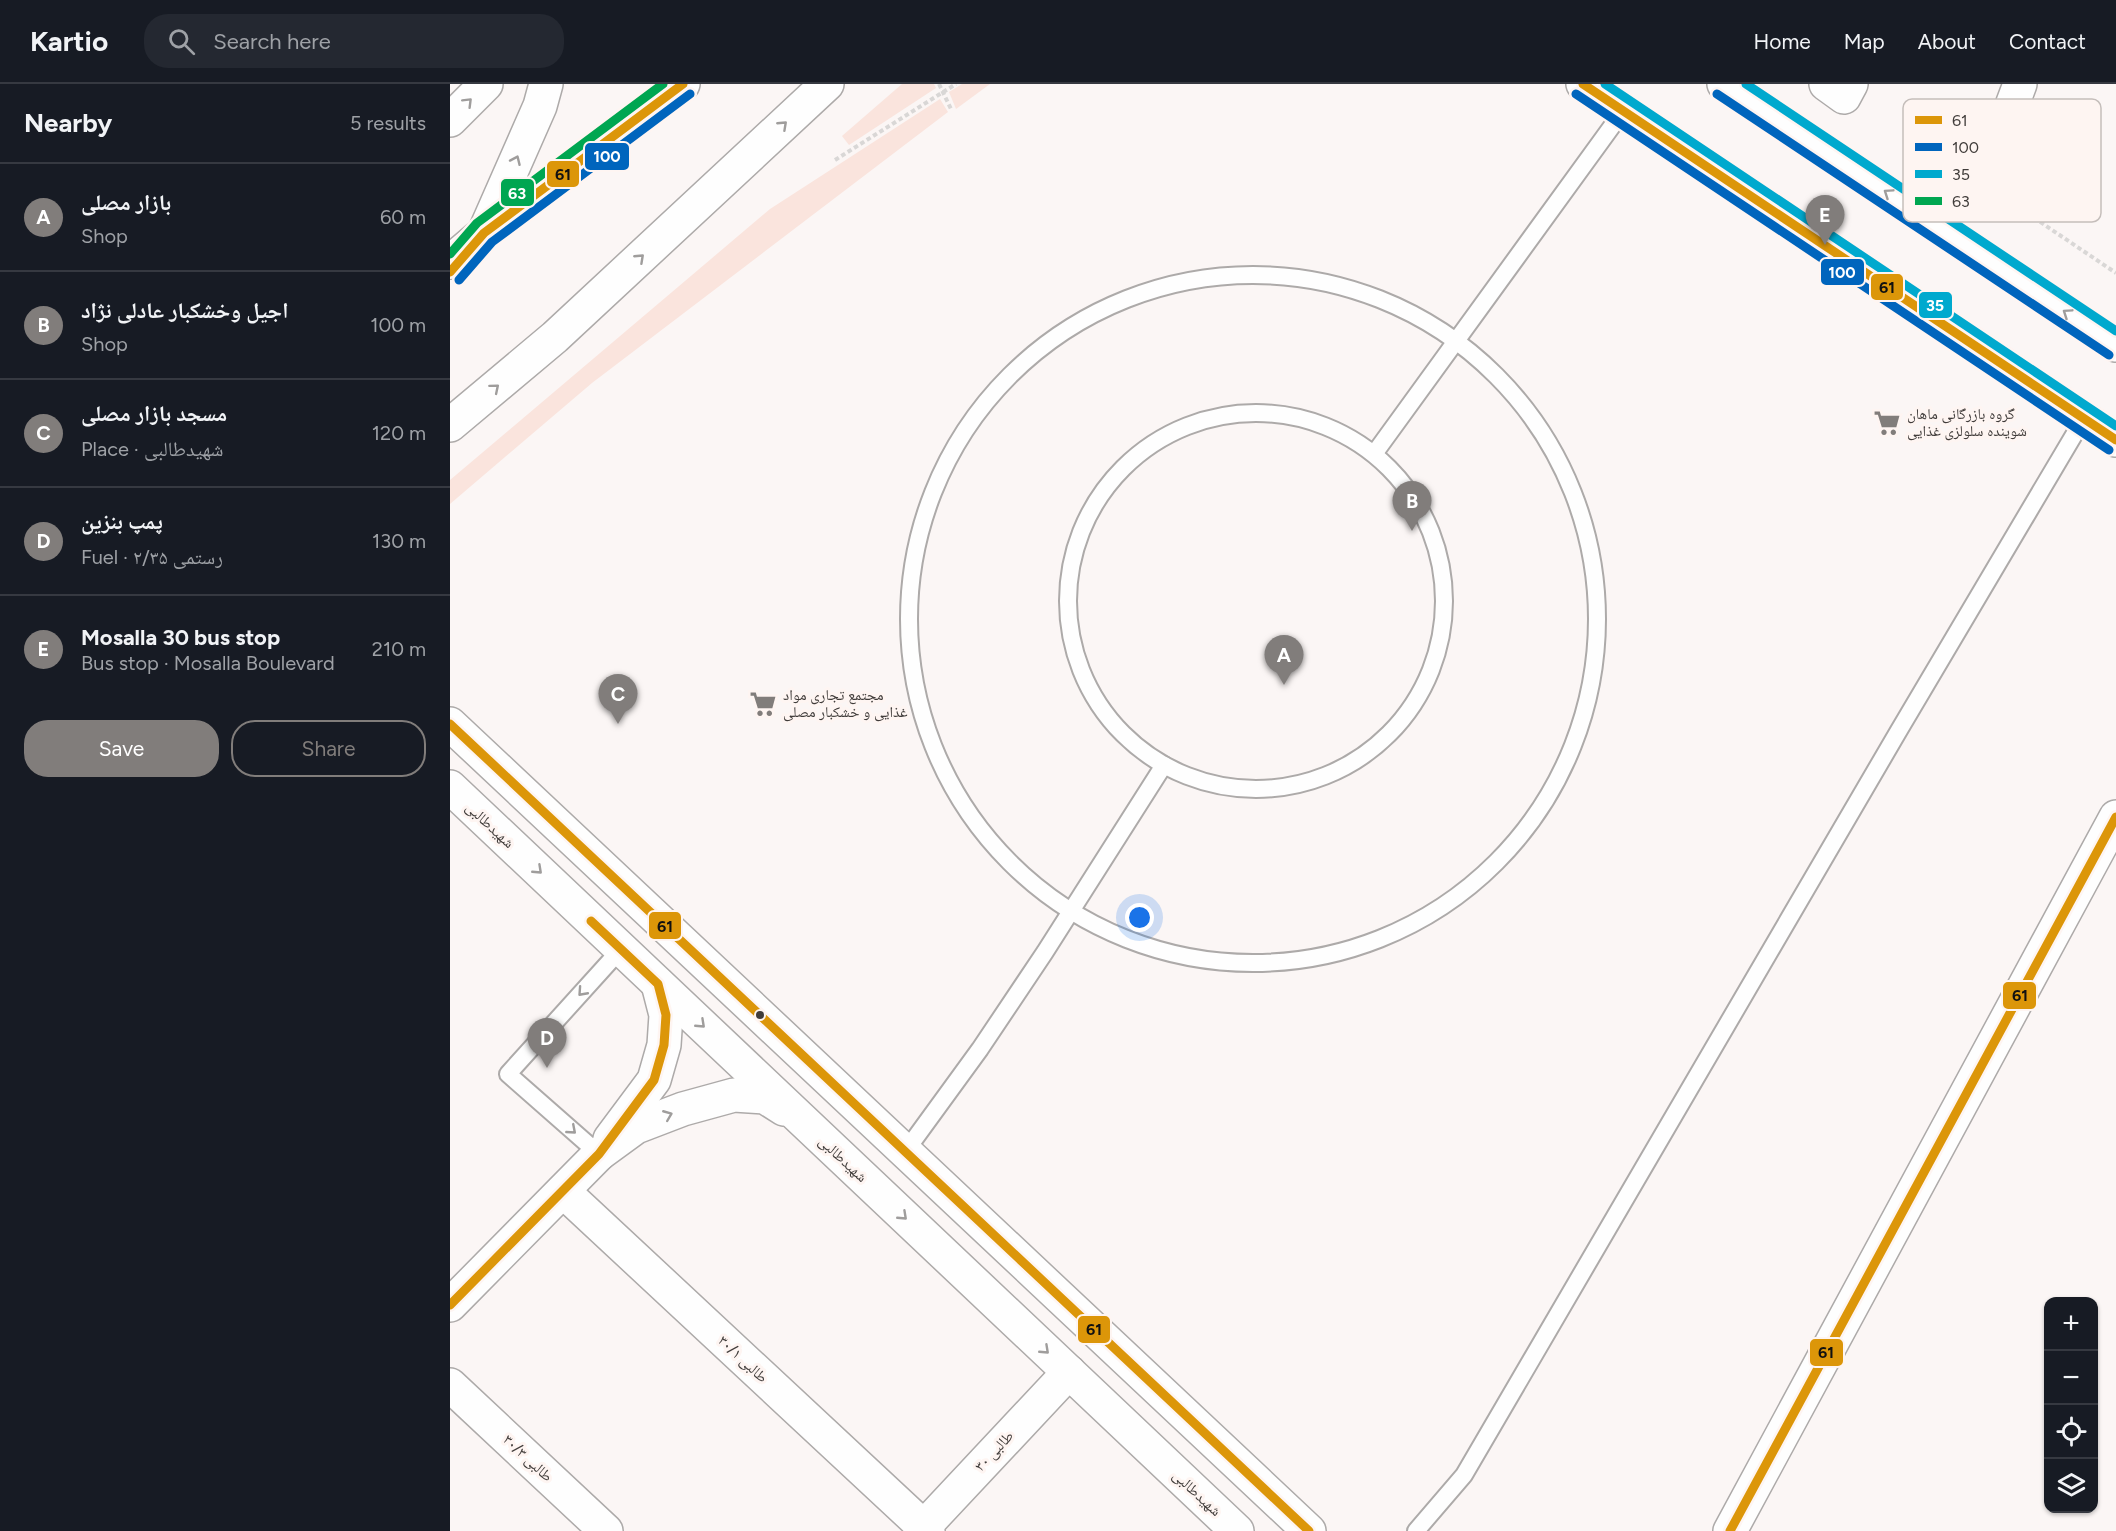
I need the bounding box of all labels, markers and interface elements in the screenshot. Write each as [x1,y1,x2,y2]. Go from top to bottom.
search box [144,14,564,68]
text: Kartio [30,24,108,58]
icon: search [165,25,198,58]
text: Search here [213,28,331,55]
text: Home [1754,29,1811,54]
text: Map [1844,29,1885,54]
text: About [1918,29,1976,54]
text: Contact [2009,29,2086,54]
one-way arrow [461,99,472,109]
legend [1903,99,2101,222]
text: Nearby [24,107,112,139]
text: 5 results [350,111,426,135]
text: 61 [1952,111,1968,130]
one-way arrow [776,121,787,132]
text: 100 [1952,138,1979,157]
line badge: 100 [584,142,630,171]
text: 100 [593,147,621,166]
one-way arrow [509,156,521,167]
line badge: 61 [546,160,580,188]
text: 61 [555,165,571,184]
text: 35 [1952,165,1970,184]
line badge: 63 [500,178,535,207]
text: 63 [508,184,526,203]
text: بازار مصلى [81,189,171,216]
one-way arrow [1883,189,1894,200]
text: 63 [1952,192,1970,211]
pin: E [1806,196,1844,245]
text: A [36,205,51,229]
text: 60 m [380,205,426,229]
text: Shop [81,224,128,248]
one-way arrow [634,254,644,265]
line badge: 100 [1820,258,1865,286]
text: 100 [1828,263,1856,282]
line badge: 61 [1870,273,1904,301]
text: 61 [1879,278,1895,297]
line badge: 35 [1918,291,1953,319]
text: 35 [1926,296,1944,315]
text: اجیل وخشکبار عادلی نژاد [81,297,288,324]
one-way arrow [2063,309,2074,320]
text: B [37,313,50,337]
text: 100 m [370,313,426,337]
text: Shop [81,332,128,356]
one-way arrow [488,384,499,395]
text: مسجد بازار مصلی [81,400,227,427]
place label: گروه بازرگانی ماهان شوینده سلولزی غذایی [1907,405,2027,441]
supermarket icon: گروه بازرگانی ماهان شوینده سلولزی غذایی [1872,408,1902,438]
text: C [36,421,51,445]
text: 120 m [372,421,426,445]
text: Place · شهیدطالبی [81,437,223,461]
pin: B [1392,482,1432,531]
text: پمپ بنزین [81,508,163,535]
text: D [37,529,51,553]
text: 130 m [372,529,426,553]
text: Fuel · رستمی ۲/۳۵ [81,545,223,569]
text: Mosalla 30 bus stop [81,624,280,651]
pin: A [1264,636,1304,685]
text: E [38,637,49,661]
text: 210 m [372,637,426,661]
text: Bus stop · Mosalla Boulevard [81,651,335,675]
pin: C [598,674,638,724]
place label: مجتمع تجاری مواد غذایی و خشکبار مصلی [783,686,908,722]
supermarket icon: مجتمع تجاری مواد غذایی و خشکبار مصلی [748,689,778,719]
button: Save [24,720,219,777]
button: Share [231,720,426,777]
street label: شهیدطالبی [461,798,518,853]
one-way arrow [531,863,542,874]
your location [1125,903,1154,932]
line badge: 61 [648,911,682,940]
text: 61 [657,917,673,936]
line badge: 61 [2002,981,2037,1010]
one-way arrow [578,985,589,996]
text: 61 [2012,986,2028,1005]
unlabelled marker [754,1009,766,1021]
one-way arrow [694,1017,704,1028]
pin: D [528,1018,566,1068]
one-way arrow [662,1110,673,1122]
one-way arrow [565,1123,576,1134]
street label: شهیدطالبی [814,1132,871,1187]
one-way arrow [896,1208,907,1219]
map controls [2044,1297,2098,1513]
button: + [2044,1297,2098,1351]
line badge: 61 [1077,1315,1111,1344]
text: 61 [1086,1320,1102,1339]
street label: طالبی ۳۰/۱ [714,1332,772,1387]
line badge: 61 [1809,1338,1844,1367]
one-way arrow [1038,1342,1049,1353]
text: 61 [1818,1343,1834,1362]
button: − [2044,1351,2098,1405]
button: locate [2044,1405,2098,1459]
street label: طالبی ۳۰ [971,1427,1018,1476]
street label: طالبی ۳۰/۳ [499,1431,557,1486]
button: layers [2044,1459,2098,1513]
street label: شهیدطالبی [1168,1466,1225,1521]

